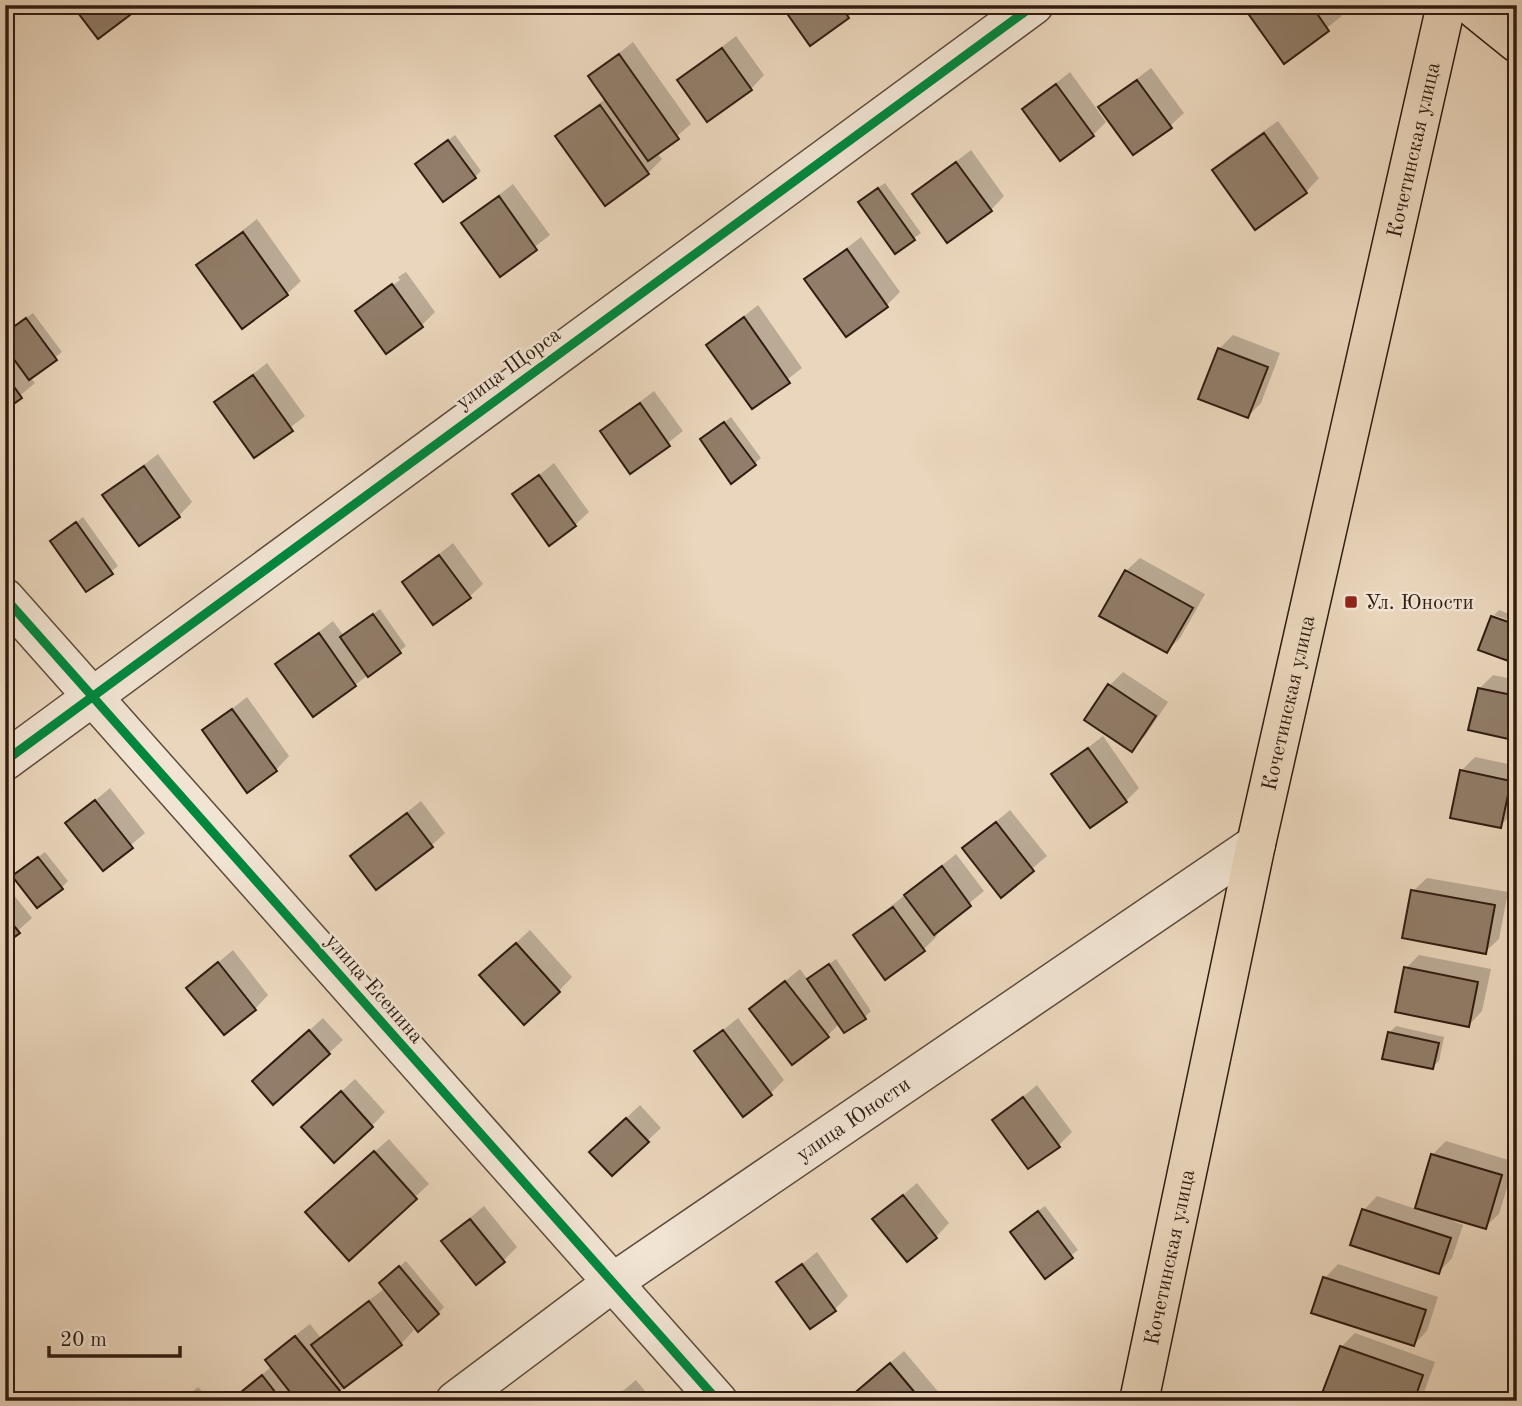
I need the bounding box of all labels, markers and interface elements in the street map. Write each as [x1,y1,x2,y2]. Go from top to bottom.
street label: Кочетинская улица [1385,60,1445,240]
street label: улица Щорса [453,324,565,414]
place label: Ул. Юности [1365,593,1474,614]
marker: Ул. Юности [1343,594,1359,610]
street label: Кочетинская улица [1259,613,1319,793]
street label: улица Есенина [321,930,427,1048]
street label: улица Юности [793,1074,915,1166]
street label: Кочетинская улица [1142,1168,1199,1347]
scale bar [49,1315,180,1359]
text: 20 m [60,1330,107,1351]

